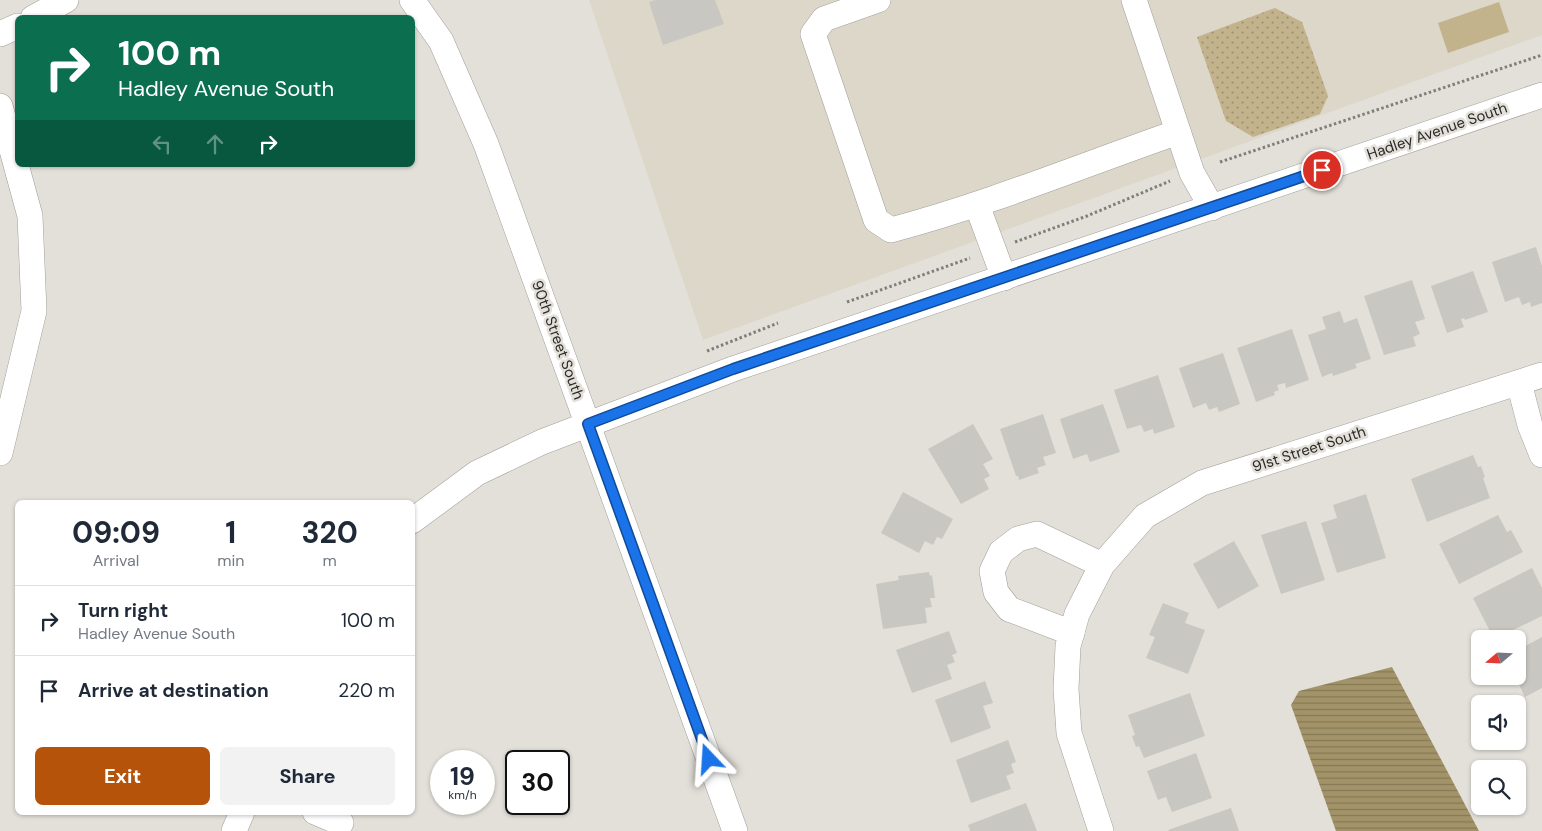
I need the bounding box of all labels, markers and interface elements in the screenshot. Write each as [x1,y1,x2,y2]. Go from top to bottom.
text: 100 m [118,30,221,76]
icon: right [35,35,100,100]
text: Hadley Avenue South [118,74,334,103]
street label: Hadley Avenue South [1364,98,1510,164]
icon: left [148,130,176,158]
icon: ahead [201,130,229,158]
icon: right [254,130,282,158]
pin [1301,149,1343,191]
icon: arrive [1308,156,1336,184]
street label: 90th Street South [527,278,589,402]
street label: 91st Street South [1250,421,1368,477]
text: 09:09 [72,513,160,552]
text: 1 [225,513,236,552]
text: 320 [301,513,358,552]
text: Arrival [93,550,139,571]
text: min [217,550,244,571]
text: m [323,550,337,571]
text: Turn right [78,598,168,623]
icon: right [35,607,63,635]
text: 100 m [341,608,395,633]
text: Hadley Avenue South [78,623,235,644]
north arrow [1471,630,1526,685]
map controls [1471,630,1526,815]
icon: arrive [35,677,63,705]
text: Arrive at destination [78,678,269,703]
text: 220 m [338,678,395,703]
button: sound [1471,695,1526,750]
position arrow [682,732,734,784]
button: Exit [35,747,210,805]
button: Share [220,747,395,805]
speed limit sign: 30 [505,750,570,815]
text: 19 [450,760,475,793]
button: search [1471,760,1526,815]
text: km/h [448,787,477,803]

